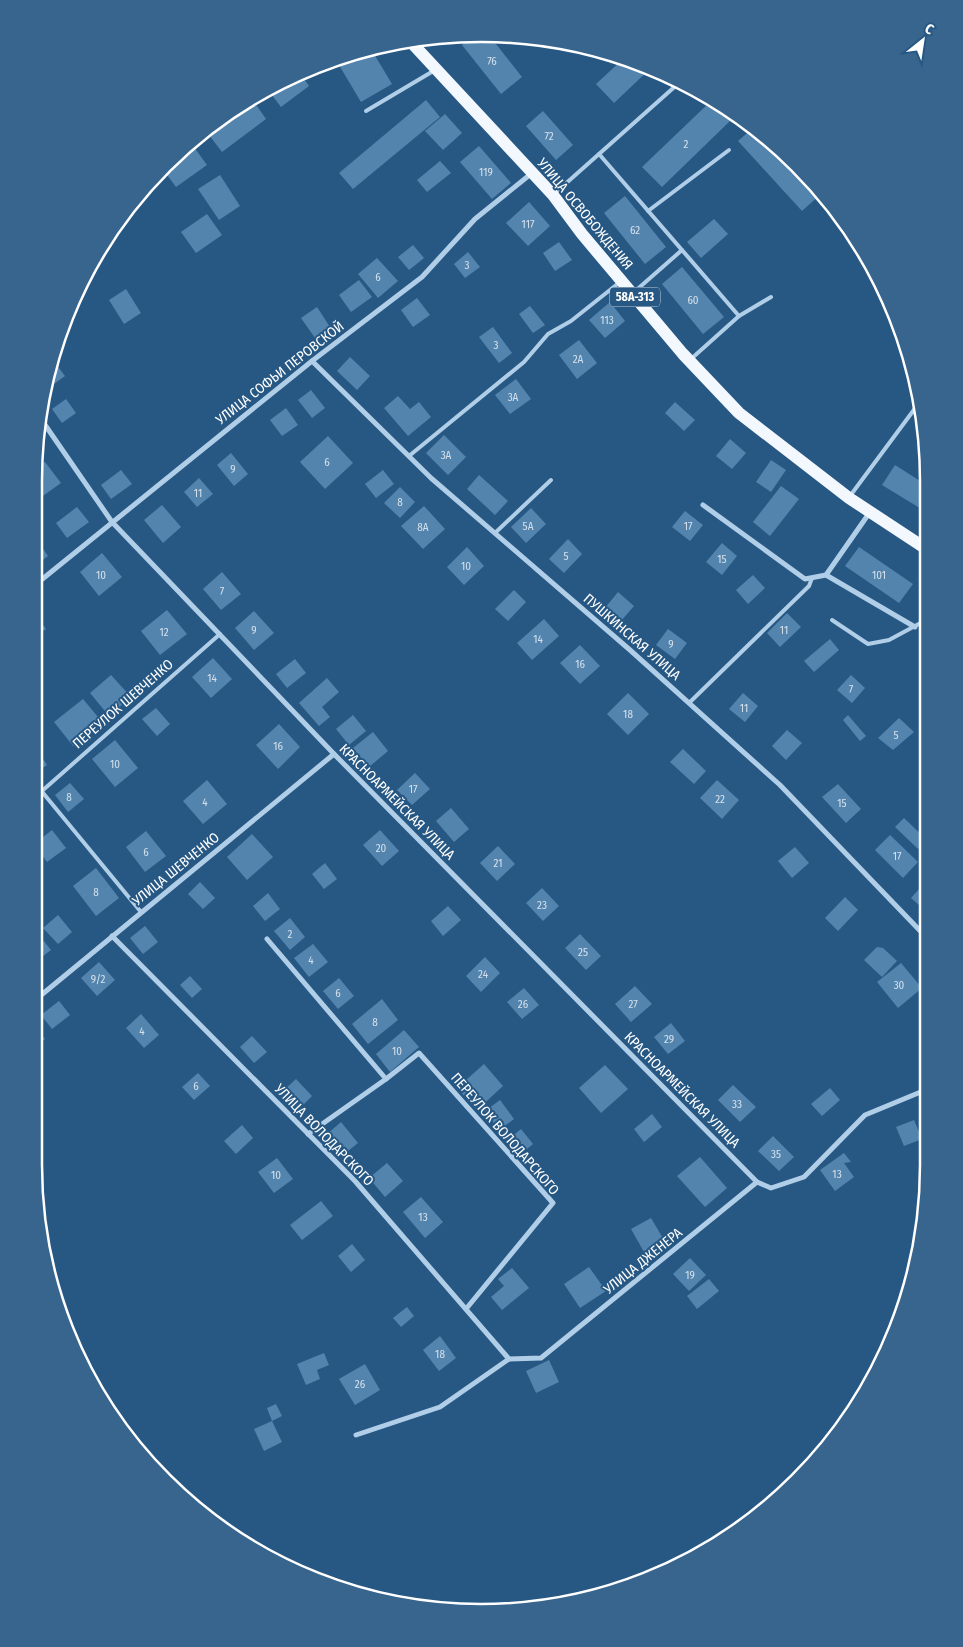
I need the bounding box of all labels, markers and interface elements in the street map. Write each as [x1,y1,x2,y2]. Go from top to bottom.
north arrow [898,15,948,65]
text: С [922,20,937,39]
house number: 76 [487,55,497,68]
house number: 72 [544,130,554,143]
house number: 2 [684,138,689,151]
street label: УЛИЦА ОСВОБОЖДЕНИЯ [533,154,637,273]
house number: 119 [479,166,493,179]
house number: 117 [522,218,535,231]
house number: 62 [630,224,640,237]
house number: 3 [465,259,470,272]
house number: 6 [375,271,381,284]
road number: 58А-313 [610,288,660,306]
house number: 60 [687,294,699,307]
house number: 113 [600,314,614,327]
street label: УЛИЦА СОФЬИ ПЕРОВСКОЙ [212,318,347,429]
house number: 3 [494,339,499,352]
house number: 2А [573,353,584,366]
house number: 3А [508,391,519,404]
house number: 3А [441,449,452,462]
house number: 6 [324,456,330,469]
house number: 9 [230,463,236,476]
house number: 11 [194,487,202,500]
house number: 8 [397,496,403,509]
house number: 5А [523,520,534,533]
house number: 17 [684,520,693,533]
house number: 8А [417,521,429,534]
house number: 5 [563,550,569,563]
house number: 15 [717,553,727,566]
house number: 10 [461,560,471,573]
house number: 10 [96,569,106,582]
house number: 101 [872,569,886,582]
house number: 7 [220,585,225,598]
street label: ПУШКИНСКАЯ УЛИЦА [580,590,685,684]
house number: 9 [251,624,257,637]
house number: 11 [780,624,788,637]
house number: 12 [159,626,169,639]
house number: 14 [533,633,543,646]
house number: 9 [668,638,674,651]
street label: ПЕРЕУЛОК ШЕВЧЕНКО [69,656,177,752]
house number: 16 [575,658,585,671]
house number: 14 [207,672,217,685]
house number: 7 [849,683,854,696]
house number: 11 [740,702,748,715]
house number: 18 [623,708,633,721]
house number: 5 [893,729,899,742]
house number: 16 [273,740,283,753]
street label: КРАСНОАРМЕЙСКАЯ УЛИЦА [336,741,459,864]
house number: 10 [110,758,120,771]
house number: 17 [409,783,418,796]
house number: 8 [66,791,72,804]
house number: 22 [715,793,725,806]
house number: 4 [202,796,208,809]
house number: 15 [837,797,847,810]
street label: УЛИЦА ШЕВЧЕНКО [128,829,223,910]
house number: 20 [376,842,387,855]
house number: 6 [143,846,149,859]
house number: 17 [893,850,902,863]
house number: 21 [494,857,502,870]
house number: 8 [93,886,99,899]
house number: 23 [537,899,547,912]
house number: 2 [288,928,293,941]
house number: 25 [578,946,588,959]
house number: 4 [308,954,314,967]
house number: 24 [478,968,489,981]
house number: 9/2 [91,973,105,986]
house number: 30 [894,979,905,992]
house number: 6 [335,987,341,1000]
house number: 26 [518,998,529,1011]
house number: 27 [628,998,638,1011]
house number: 8 [372,1016,378,1029]
house number: 4 [139,1025,145,1038]
street label: КРАСНОАРМЕЙСКАЯ УЛИЦА [621,1029,744,1152]
house number: 29 [664,1033,674,1046]
house number: 10 [392,1045,402,1058]
street label: ПЕРЕУЛОК ВОЛОДАРСКОГО [447,1069,563,1199]
house number: 6 [193,1080,199,1093]
street label: УЛИЦА ВОЛОДАРСКОГО [270,1080,377,1190]
house number: 33 [732,1098,742,1111]
house number: 35 [771,1148,781,1161]
house number: 13 [832,1168,842,1181]
house number: 10 [271,1169,281,1182]
house number: 13 [418,1211,428,1224]
street label: УЛИЦА ДЖЕНЕРА [600,1224,686,1298]
house number: 19 [685,1269,695,1282]
house number: 18 [435,1348,445,1361]
house number: 26 [355,1378,366,1391]

